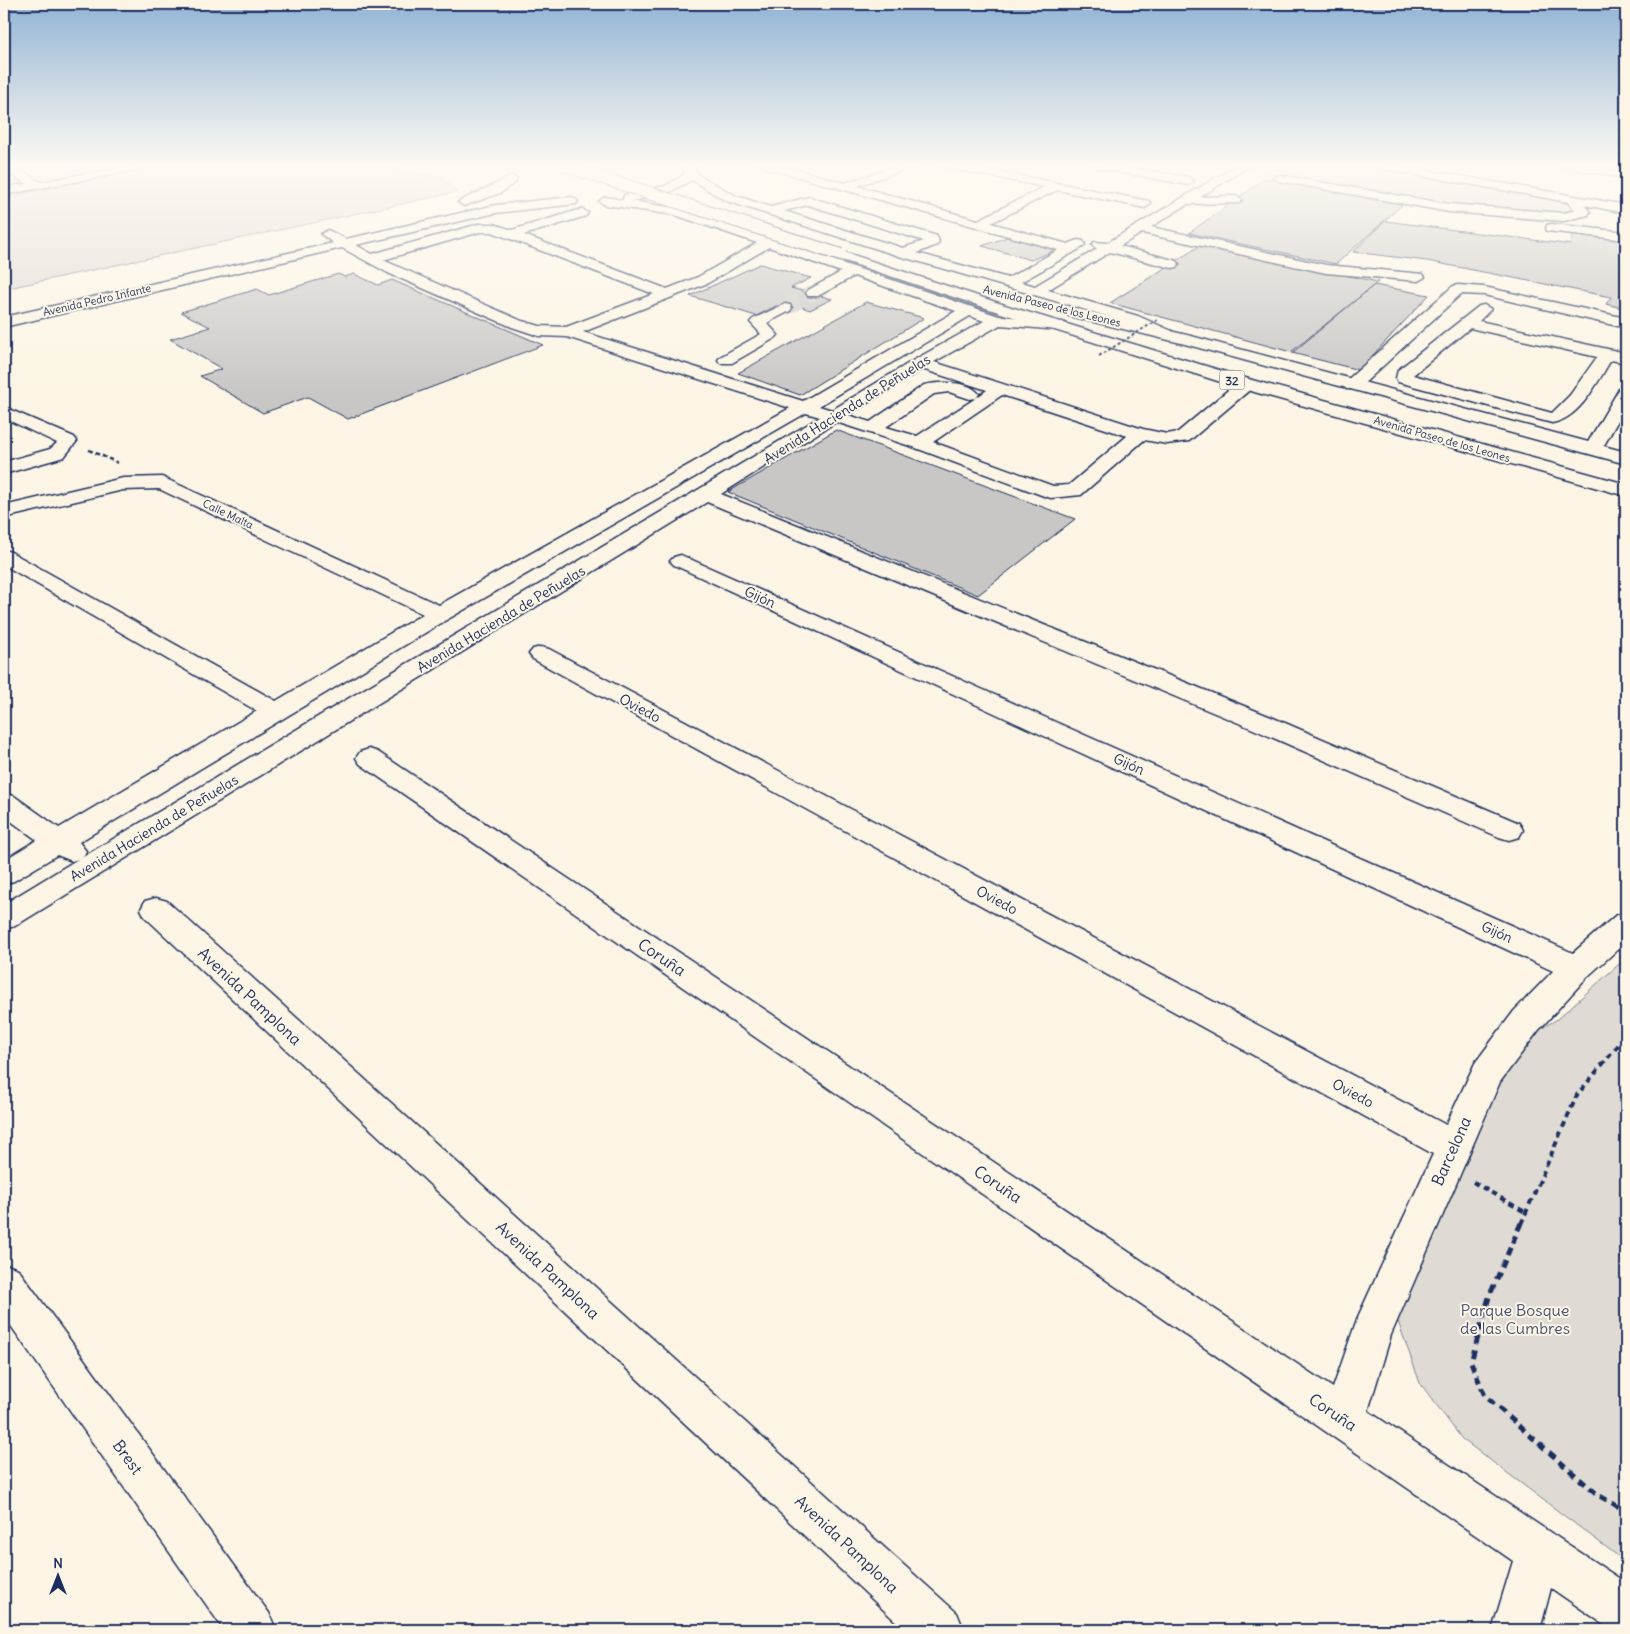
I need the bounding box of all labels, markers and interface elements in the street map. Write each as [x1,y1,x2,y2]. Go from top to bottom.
street label: Avenida Pedro Infante [41,281,153,319]
street label: Avenida Paseo de los Leones [982,282,1122,330]
street label: Avenida Hacienda de Peñuelas [760,350,934,468]
road number: 32 [1220,370,1244,390]
street label: Avenida Paseo de los Leones [1372,413,1512,465]
street label: Calle Malta [200,496,256,532]
street label: Avenida Hacienda de Peñuelas [414,562,588,676]
street label: Gijón [742,582,778,612]
street label: Oviedo [616,690,664,726]
street label: Gijón [1111,749,1147,779]
street label: Avenida Hacienda de Peñuelas [67,771,241,885]
street label: Oviedo [973,882,1021,918]
street label: Gijón [1479,917,1515,947]
street label: Coruña [634,934,690,980]
street label: Avenida Pamplona [194,943,306,1049]
street label: Oviedo [1329,1075,1377,1111]
street label: Barcelona [1427,1113,1475,1189]
street label: Coruña [970,1161,1026,1207]
street label: Avenida Pamplona [492,1217,604,1323]
park label: Parque Bosque de las Cumbres [1460,1300,1570,1338]
street label: Coruña [1305,1389,1361,1435]
street label: Brest [109,1436,148,1479]
street label: Avenida Pamplona [791,1491,903,1597]
north arrow [32,1552,82,1602]
text: N [53,1554,63,1572]

